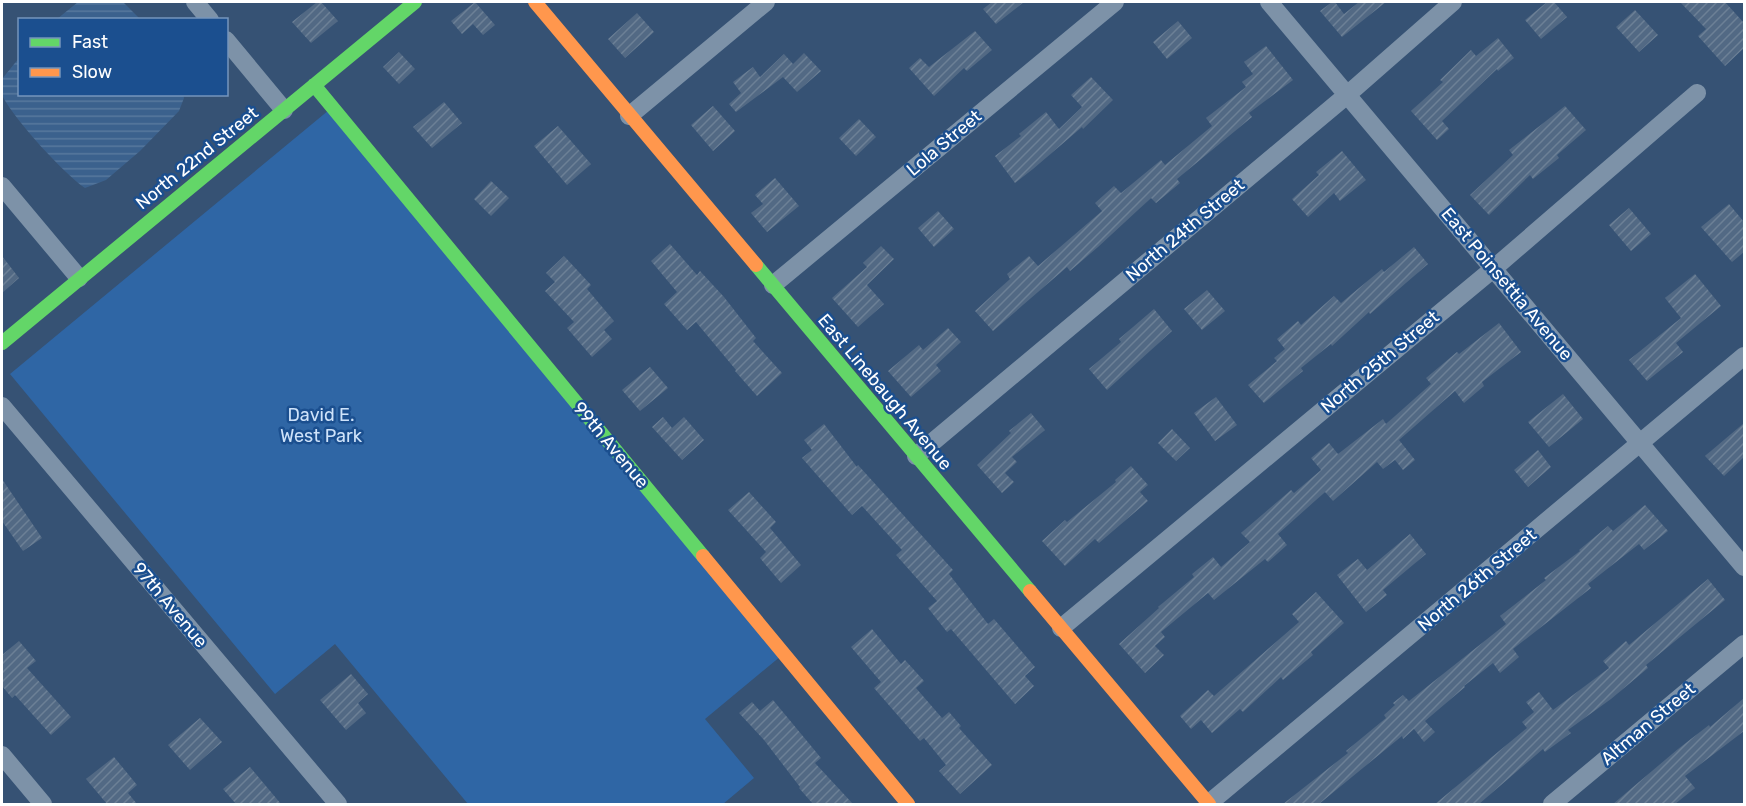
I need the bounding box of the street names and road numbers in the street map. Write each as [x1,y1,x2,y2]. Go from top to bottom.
street label: North 22nd Street [131,102,263,214]
street label: Lola Street [902,105,986,181]
street label: North 24th Street [1121,174,1249,286]
street label: East Poinsettia Avenue [1437,203,1577,365]
street label: North 25th Street [1316,306,1444,418]
street label: East Linebaugh Avenue [813,309,957,475]
street label: 99th Avenue [568,397,654,493]
street label: North 26th Street [1413,524,1541,636]
street label: 97th Avenue [128,558,212,652]
street label: Altman Street [1596,678,1700,770]

